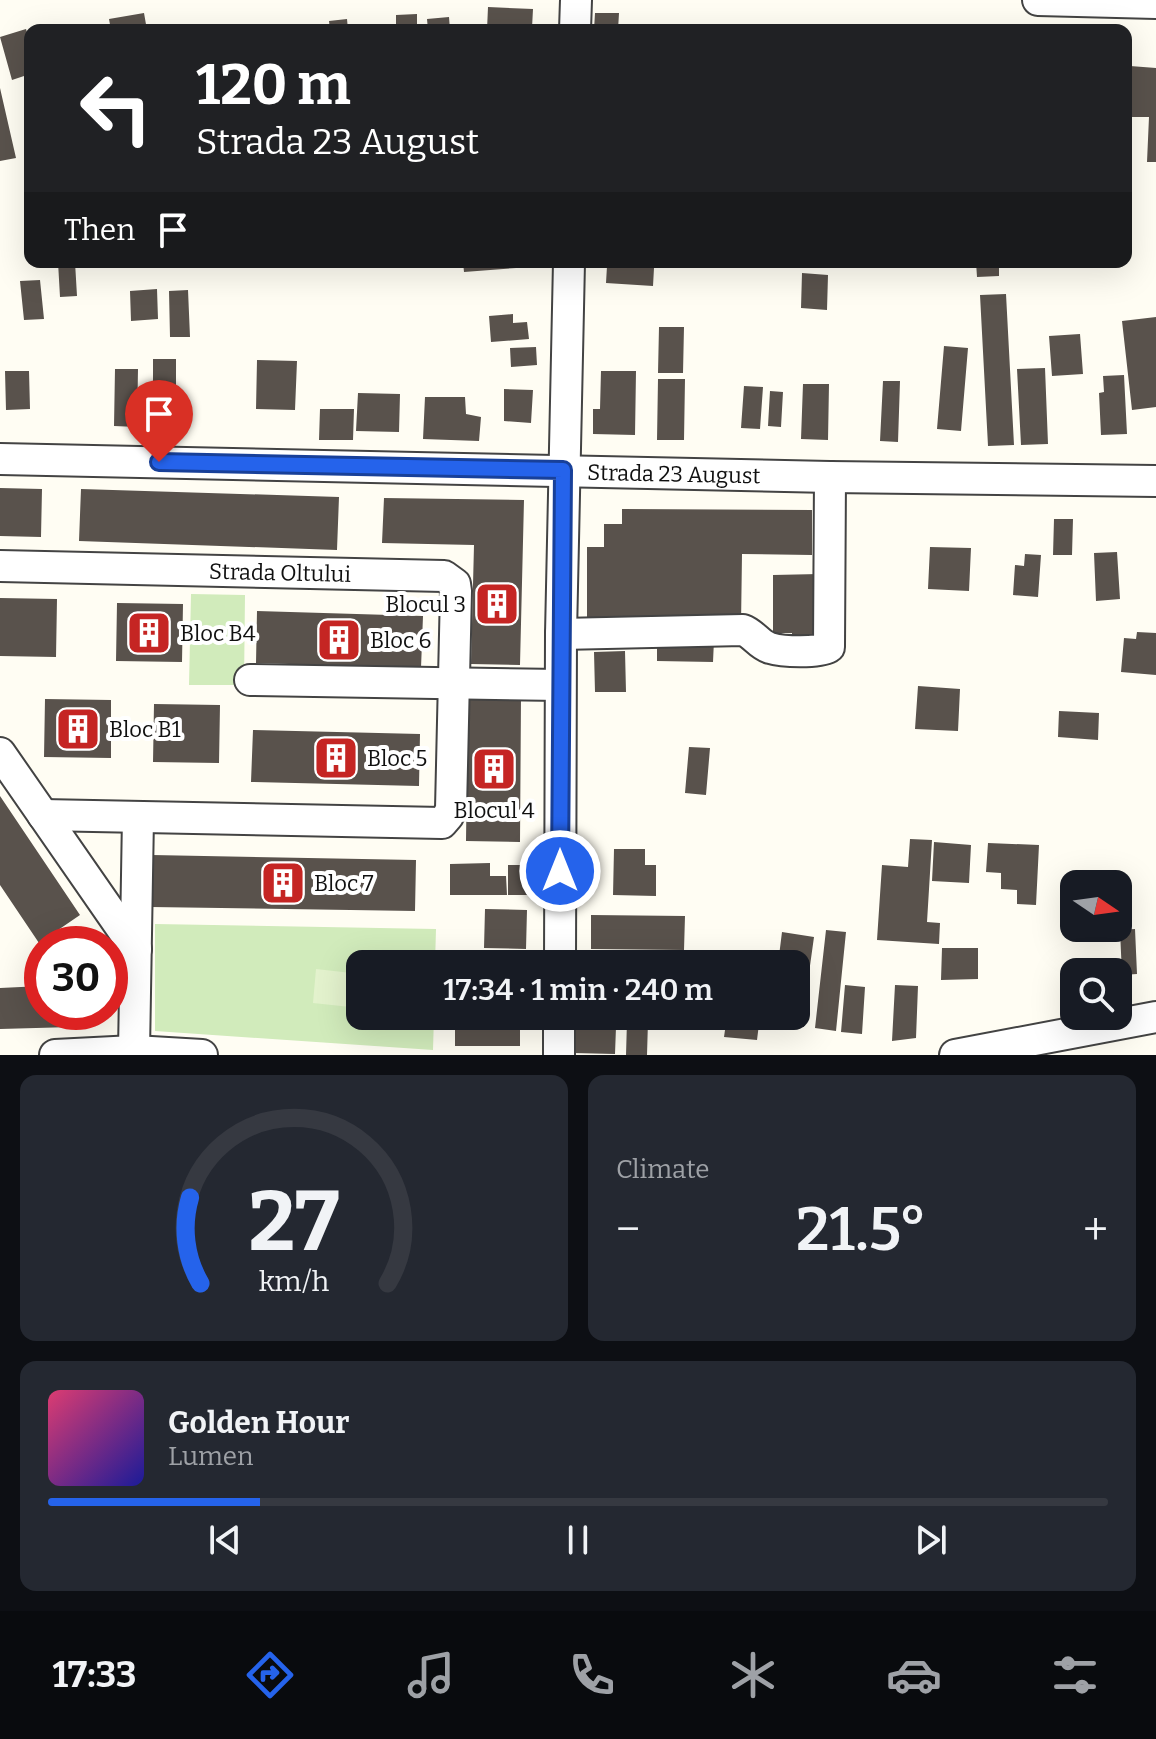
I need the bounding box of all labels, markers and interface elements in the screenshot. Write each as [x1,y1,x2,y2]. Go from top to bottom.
text: 120 m [196,52,351,119]
icon: left [64,56,168,160]
text: Strada 23 August [196,120,479,164]
icon: arrive [151,208,195,252]
text: Then [64,212,135,248]
pin [125,380,193,462]
icon: arrive [137,392,181,436]
street label: Strada 23 August [587,458,761,489]
street label: Strada Oltului [209,557,352,587]
building icon: Blocul 3 [473,580,521,628]
place label: Blocul 3 [385,591,466,618]
building icon: Bloc B4 [125,609,173,657]
building icon: Bloc 6 [315,616,363,664]
place label: Bloc B4 [180,620,256,647]
place label: Bloc 6 [370,627,431,654]
building icon: Bloc B1 [54,705,102,753]
place label: Bloc B1 [109,716,181,743]
building icon: Bloc 5 [312,734,360,782]
place label: Bloc 5 [367,745,427,772]
building icon: Blocul 4 [470,745,518,793]
place label: Blocul 4 [453,797,535,824]
position arrow [518,829,602,913]
building icon: Bloc 7 [259,859,307,907]
place label: Bloc 7 [314,870,374,897]
north arrow [1060,870,1132,942]
map controls [1060,870,1132,1030]
speed limit sign: 30 [24,926,128,1030]
button: search [1060,958,1132,1030]
text: 17:34 · 1 min · 240 m [443,972,713,1008]
text: Climate [616,1154,710,1185]
text: 27 [248,1172,340,1272]
text: 21.5° [796,1194,927,1266]
text: − [616,1203,640,1256]
text: + [1083,1203,1108,1256]
text: km/h [259,1264,330,1299]
text: Golden Hour [168,1405,349,1441]
text: Lumen [168,1441,254,1472]
icon: previous [203,1518,247,1562]
icon: pause [556,1518,600,1562]
icon: next [909,1518,953,1562]
icon: directions [242,1647,298,1703]
icon: music [403,1647,459,1703]
icon: phone [564,1647,620,1703]
icon: climate [725,1647,781,1703]
icon: car [886,1647,942,1703]
icon: filters [1047,1647,1103,1703]
text: 17:33 [53,1653,136,1697]

